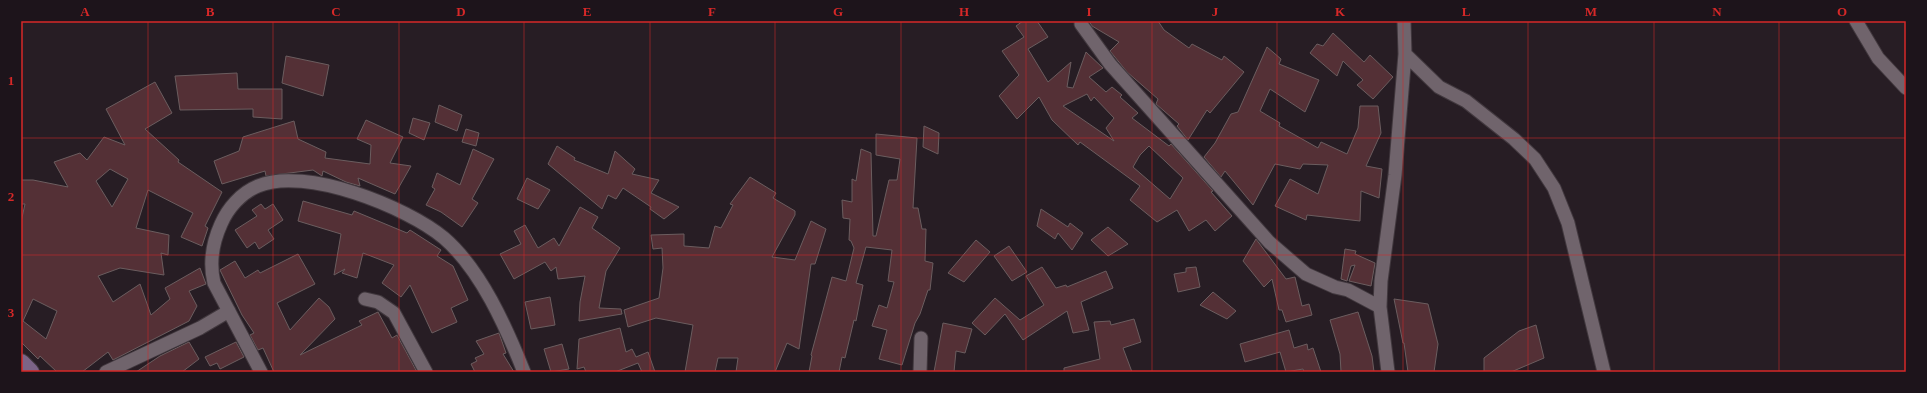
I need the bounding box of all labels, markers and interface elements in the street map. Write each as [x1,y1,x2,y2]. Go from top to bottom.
text: A [80,4,90,19]
text: B [206,4,215,19]
text: C [331,4,341,19]
text: D [456,4,466,19]
text: E [583,4,591,19]
text: F [708,4,716,19]
text: G [833,4,843,19]
text: H [959,4,969,19]
text: I [1086,4,1092,19]
text: J [1212,4,1219,19]
text: K [1335,4,1346,19]
text: L [1462,4,1471,19]
text: M [1585,4,1597,19]
text: N [1712,4,1722,19]
text: O [1837,4,1847,19]
text: 1 [8,73,14,88]
text: 2 [8,189,14,204]
text: 3 [8,305,15,320]

